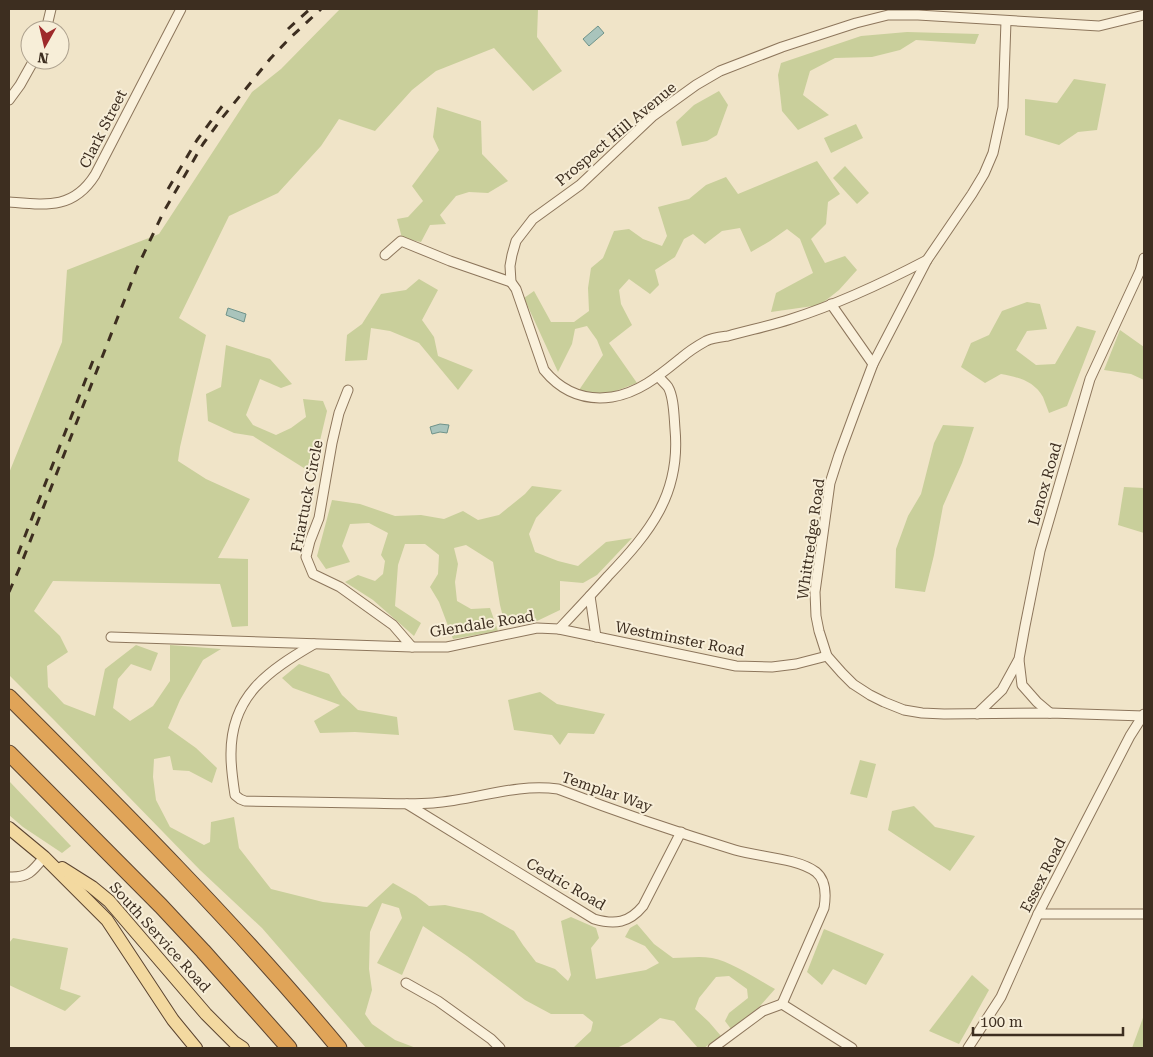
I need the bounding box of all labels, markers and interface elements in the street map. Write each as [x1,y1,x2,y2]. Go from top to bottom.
north arrow [20,20,70,70]
text: N [37,49,50,67]
street label: Prospect Hill Avenue [552,78,680,190]
street label: Clark Street [75,86,131,171]
street label: Friartuck Circle [287,438,327,554]
street label: Lenox Road [1025,440,1066,528]
street label: Whittredge Road [794,477,828,601]
street label: Glendale Road [429,607,536,641]
street label: Westminster Road [614,618,747,660]
street label: Templar Way [559,768,655,816]
street label: Essex Road [1017,834,1070,915]
street label: Cedric Road [523,854,609,914]
street label: South Service Road [106,878,215,996]
scale bar [973,1004,1123,1036]
text: 100 m [980,1013,1023,1031]

